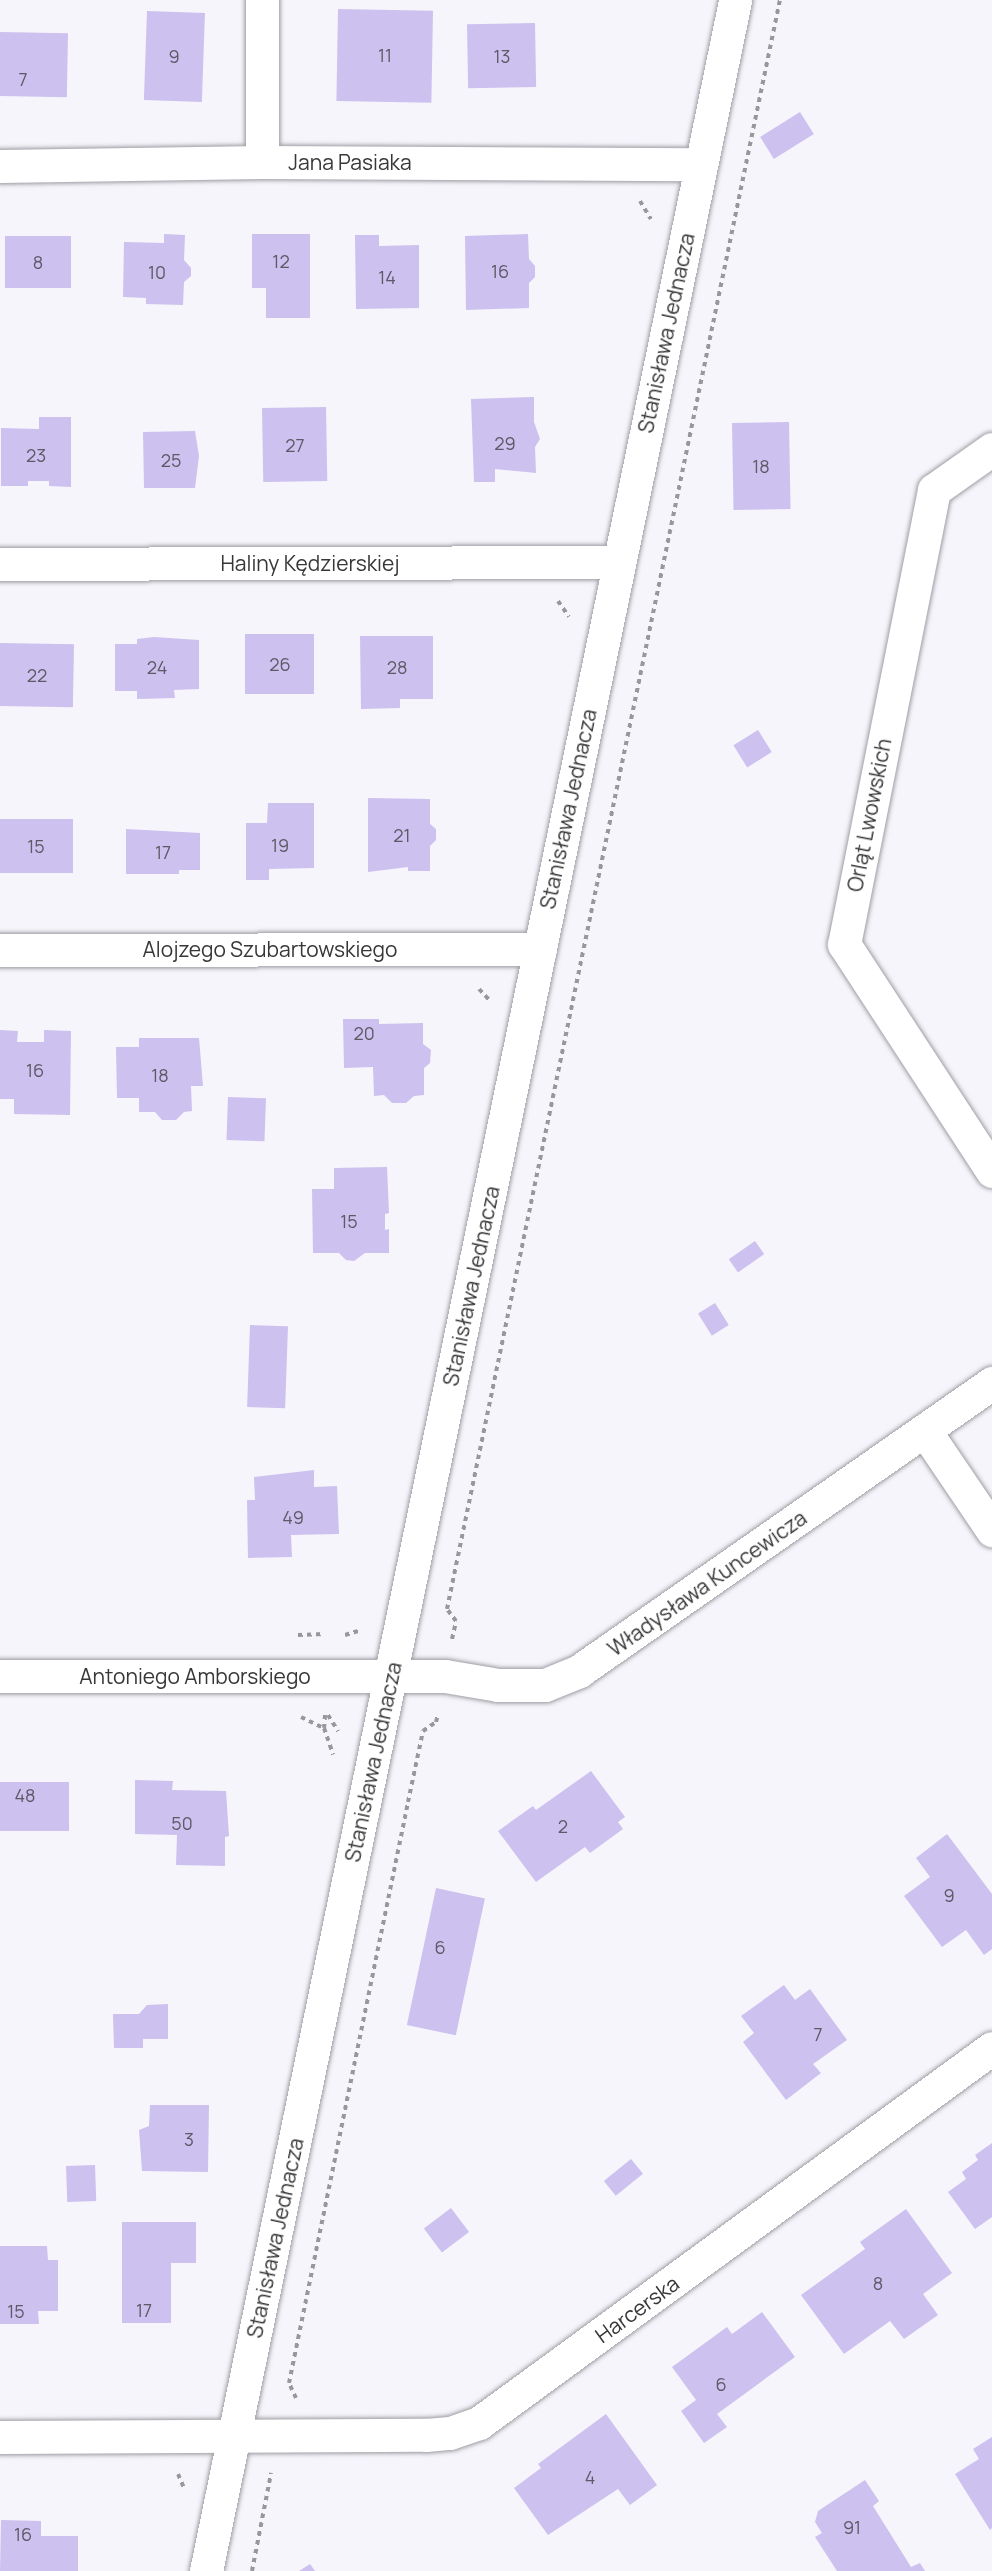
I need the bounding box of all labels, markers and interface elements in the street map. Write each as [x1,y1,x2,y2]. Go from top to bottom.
house number: 11 [378,44,392,66]
house number: 9 [168,45,180,67]
house number: 13 [494,45,510,67]
house number: 7 [18,68,28,90]
street label: Jana Pasiaka [288,149,412,175]
street label: Stanisława Jednacza [632,231,700,435]
house number: 12 [272,250,290,272]
house number: 8 [33,251,43,273]
house number: 16 [491,260,509,282]
house number: 10 [148,261,166,283]
house number: 14 [378,266,396,288]
house number: 29 [494,432,516,454]
house number: 27 [285,434,305,456]
house number: 23 [26,444,46,466]
house number: 25 [161,449,181,471]
house number: 18 [752,455,770,477]
street label: Haliny Kędzierskiej [220,550,400,576]
house number: 26 [269,653,291,675]
house number: 24 [147,656,167,678]
house number: 28 [387,656,407,678]
house number: 22 [27,664,47,686]
street label: Stanisława Jednacza [534,707,602,911]
street label: Orląt Lwowskich [842,736,896,894]
house number: 21 [393,824,411,846]
house number: 19 [271,834,289,856]
house number: 15 [27,835,45,857]
house number: 17 [155,841,171,863]
street label: Alojzego Szubartowskiego [143,936,397,962]
house number: 20 [353,1022,375,1044]
house number: 16 [26,1059,44,1081]
house number: 18 [151,1064,169,1086]
street label: Stanisława Jednacza [437,1184,505,1388]
house number: 15 [340,1210,358,1232]
street label: Władysława Kuncewicza [603,1505,811,1661]
house number: 49 [282,1506,304,1528]
street label: Stanisława Jednacza [339,1660,407,1864]
street label: Antoniego Amborskiego [79,1663,311,1689]
house number: 48 [14,1784,36,1806]
house number: 50 [171,1812,193,1834]
house number: 2 [558,1815,568,1837]
house number: 9 [943,1884,955,1906]
house number: 6 [434,1936,446,1958]
house number: 7 [813,2023,823,2045]
house number: 3 [184,2128,194,2150]
street label: Stanisława Jednacza [241,2136,309,2340]
street label: Harcerska [590,2270,684,2348]
house number: 8 [873,2272,883,2294]
house number: 17 [136,2299,152,2321]
house number: 15 [7,2300,25,2322]
house number: 6 [715,2373,727,2395]
house number: 4 [585,2466,595,2488]
house number: 91 [843,2516,861,2538]
house number: 16 [14,2523,32,2545]

